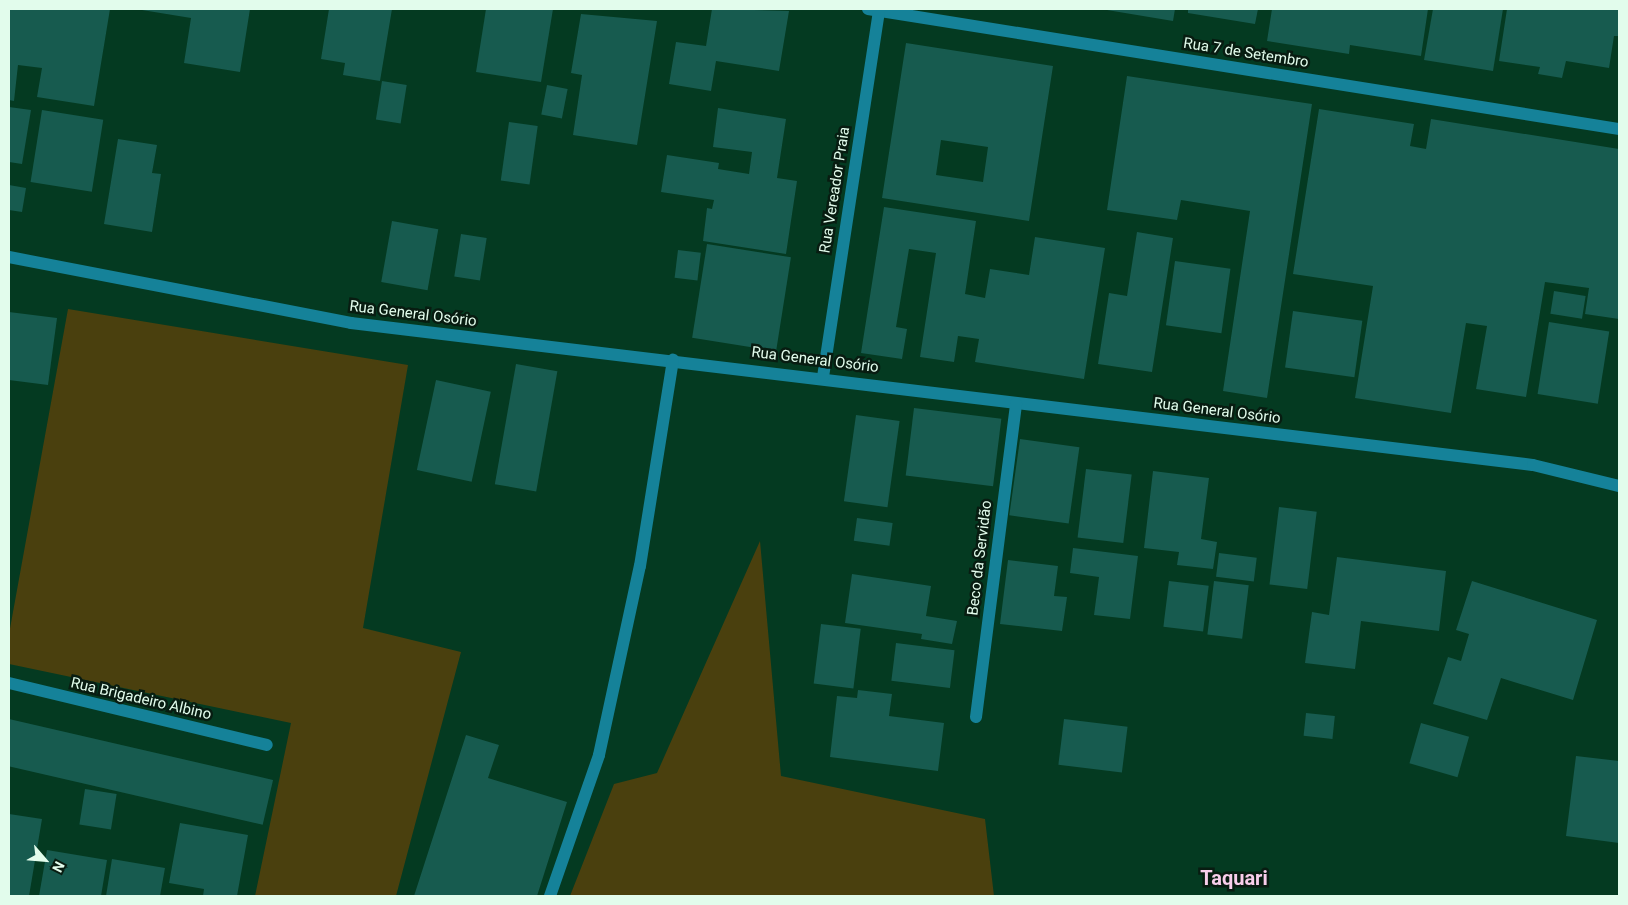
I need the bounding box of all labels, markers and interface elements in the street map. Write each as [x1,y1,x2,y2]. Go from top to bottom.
street label: Rua 7 de Setembro [1182,34,1310,72]
street label: Rua Vereador Praia [816,126,854,254]
street label: Rua General Osório [348,297,478,331]
street label: Rua General Osório [750,343,880,377]
street label: Rua General Osório [1152,394,1282,428]
street label: Beco da Servidão [964,499,996,617]
street label: Rua Brigadeiro Albino [69,674,213,724]
north arrow [20,835,70,885]
text: N [49,859,68,875]
district label: Taquari [1200,866,1268,890]

